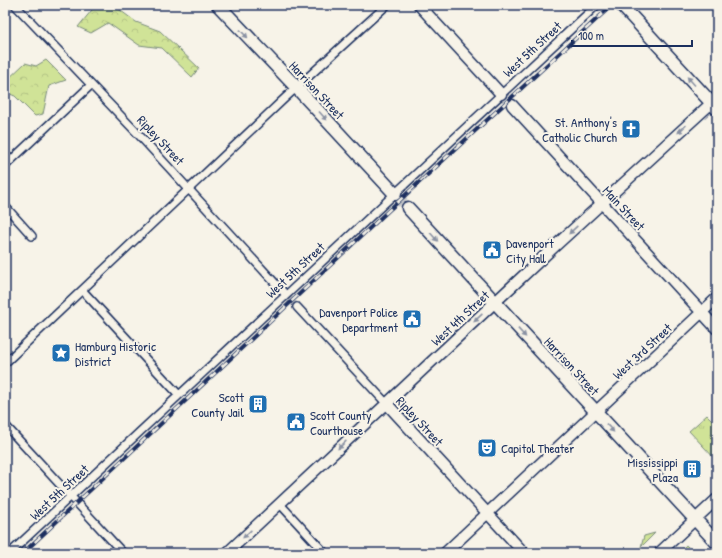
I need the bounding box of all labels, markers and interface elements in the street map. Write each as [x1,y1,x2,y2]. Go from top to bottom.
street label: West 5th Street [499,17,566,81]
scale bar [572,22,692,48]
text: 100 m [578,27,604,44]
one-way arrow [239,29,248,38]
street label: Harrison Street [285,57,349,123]
one-way arrow [686,75,695,86]
street label: Ripley Street [133,111,189,169]
one-way arrow [318,112,327,121]
place label: St. Anthony's Catholic Church [542,113,618,146]
church icon: St. Anthony's Catholic Church [620,118,642,140]
one-way arrow [677,125,688,134]
street label: Main Street [599,182,650,235]
one-way arrow [568,225,578,235]
one-way arrow [430,231,439,242]
place label: Davenport City Hall [506,234,554,267]
street label: West 5th Street [262,238,329,302]
public building icon: Davenport City Hall [481,239,503,261]
street label: West 4th Street [427,286,493,350]
place label: Davenport Police Department [319,303,399,336]
public building icon: Davenport Police Department [401,308,423,330]
one-way arrow [473,314,483,323]
street label: West 3rd Street [609,319,676,383]
one-way arrow [517,328,526,337]
street label: Harrison Street [540,333,604,399]
place label: Hamburg Historic District [75,337,156,370]
place icon: Hamburg Historic District [50,342,72,364]
place label: Scott County Jail [191,388,245,421]
street label: Ripley Street [392,392,448,450]
building icon: Scott County Jail [247,393,269,415]
place label: Scott County Courthouse [310,406,372,439]
public building icon: Scott County Courthouse [285,411,307,433]
one-way arrow [606,423,615,433]
theatre icon: Capitol Theater [476,437,498,459]
place label: Capitol Theater [501,439,574,457]
one-way arrow [337,441,347,450]
place label: Mississippi Plaza [627,453,678,486]
building icon: Mississippi Plaza [681,458,703,480]
street label: West 5th Street [26,460,93,524]
one-way arrow [242,529,252,539]

